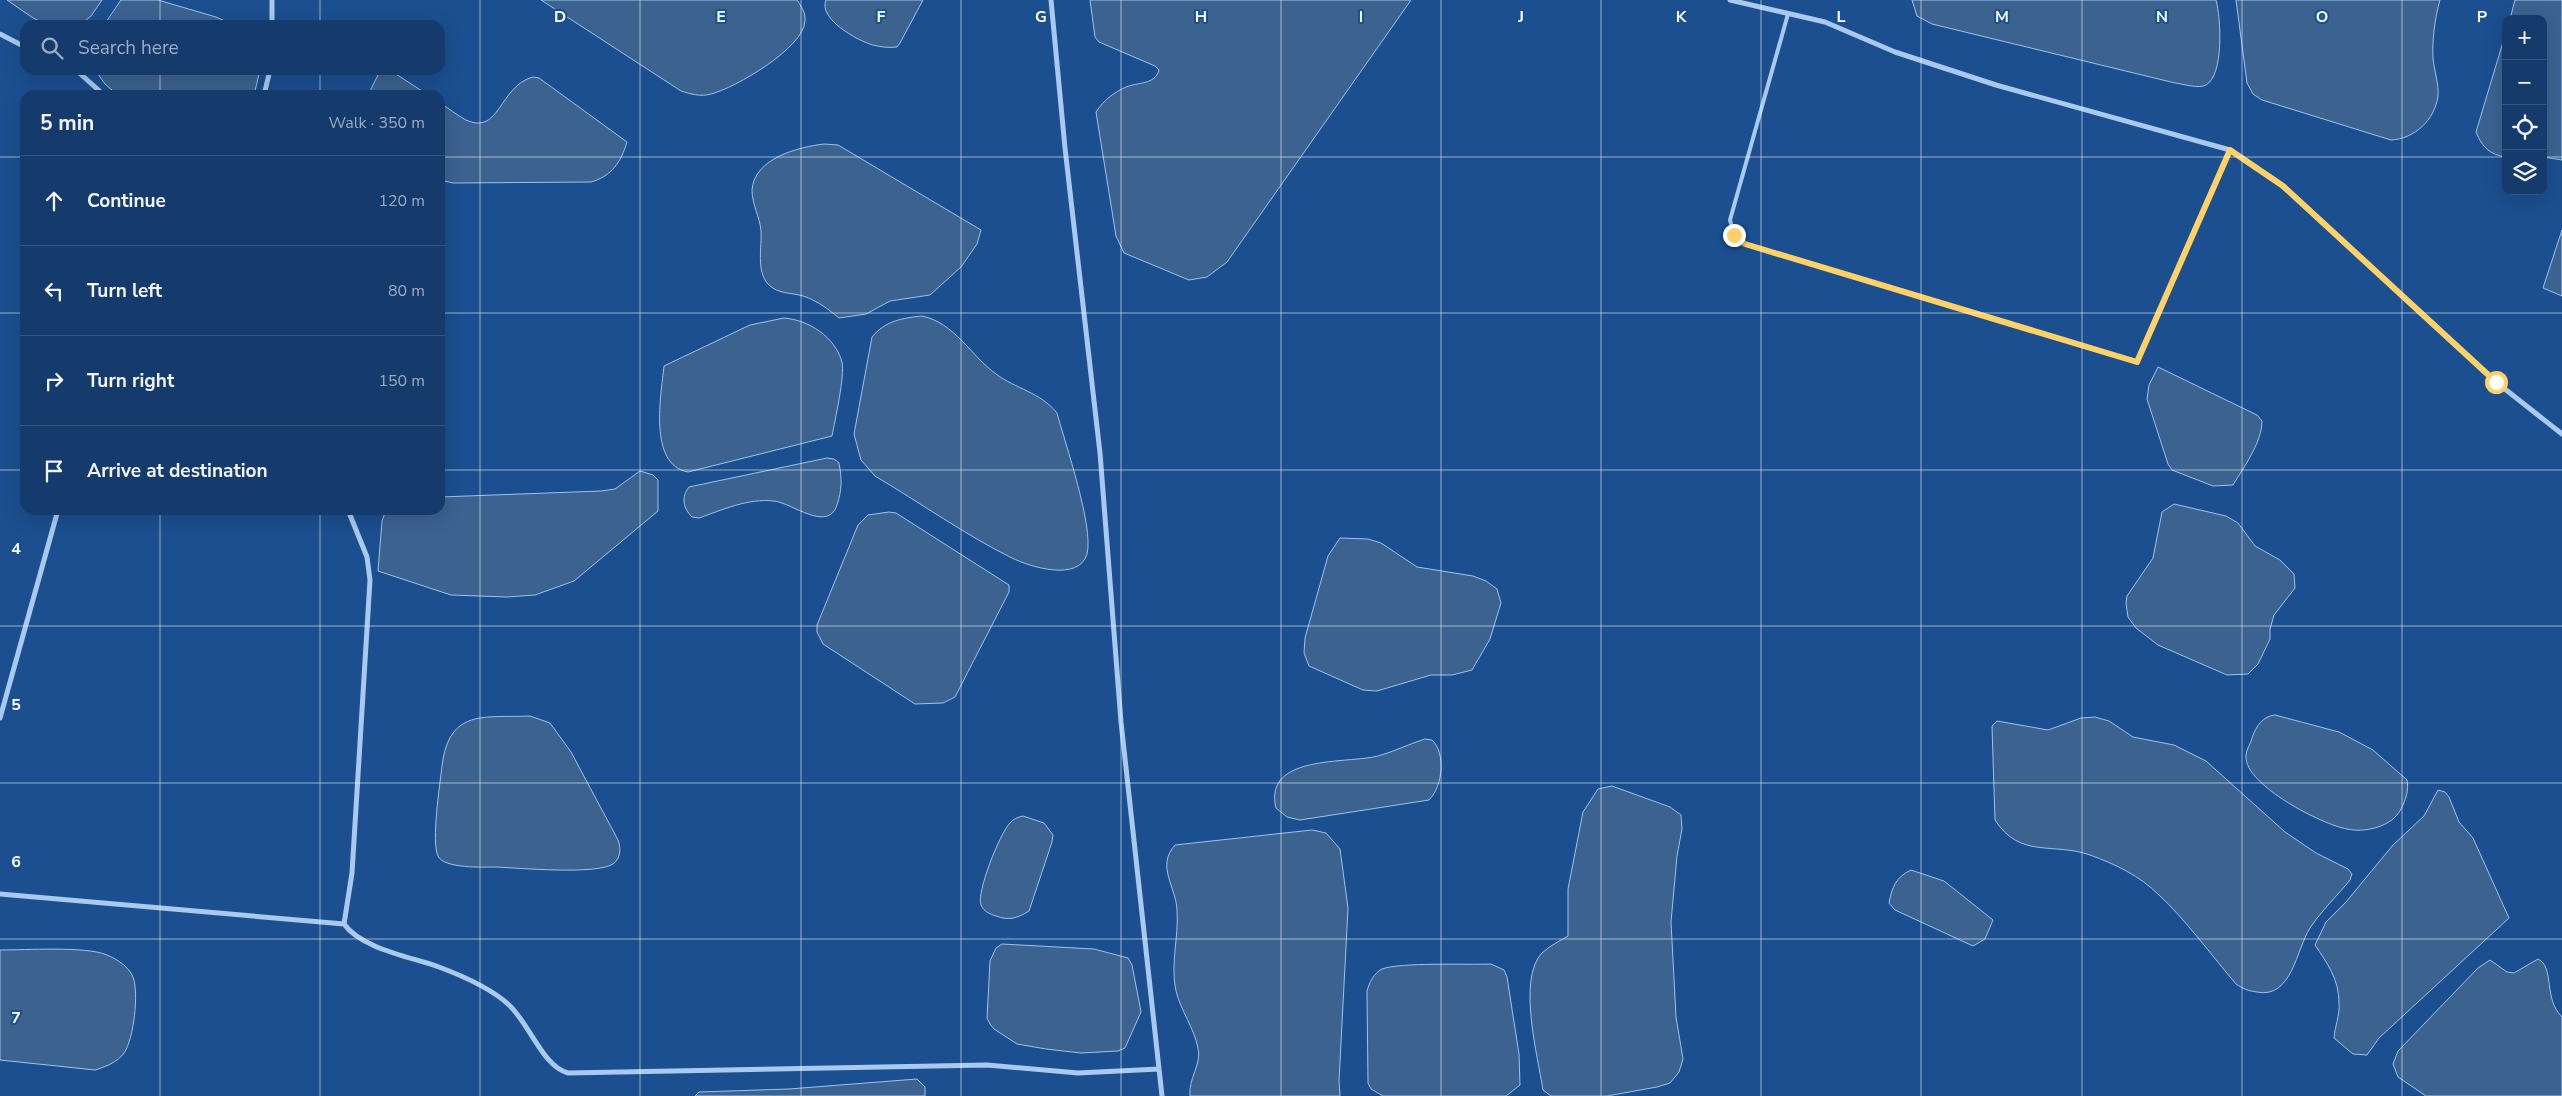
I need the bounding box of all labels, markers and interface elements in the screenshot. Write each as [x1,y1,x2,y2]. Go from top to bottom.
text: D [554,6,566,28]
text: E [716,6,726,28]
text: F [877,6,886,28]
text: G [1035,6,1047,28]
text: H [1195,6,1207,28]
text: I [1359,6,1363,28]
text: J [1517,6,1524,28]
text: K [1676,6,1688,28]
text: L [1837,6,1846,28]
text: M [1995,6,2009,28]
text: N [2156,6,2168,28]
text: O [2316,6,2328,28]
text: P [2477,6,2487,28]
map controls [2502,15,2547,195]
button: + [2502,15,2547,60]
search box [20,20,445,75]
icon: search [38,34,66,62]
text: Search here [78,35,179,61]
button: − [2502,60,2547,105]
button: locate [2502,105,2547,150]
text: 5 min [40,109,94,137]
text: Walk · 350 m [329,112,425,134]
button: layers [2502,150,2547,195]
icon: ahead [40,187,68,215]
text: Continue [87,188,166,214]
text: 120 m [378,190,425,212]
route end [1723,224,1746,247]
icon: left [40,277,68,305]
text: Turn left [87,278,162,304]
text: 80 m [388,280,425,302]
icon: right [40,367,68,395]
text: Turn right [87,368,174,394]
text: 150 m [378,370,425,392]
route start [2485,371,2508,394]
icon: arrive [40,457,68,485]
text: Arrive at destination [87,458,268,484]
text: 4 [11,538,21,560]
text: 5 [11,694,21,716]
text: 6 [11,851,21,873]
text: 7 [11,1007,21,1029]

